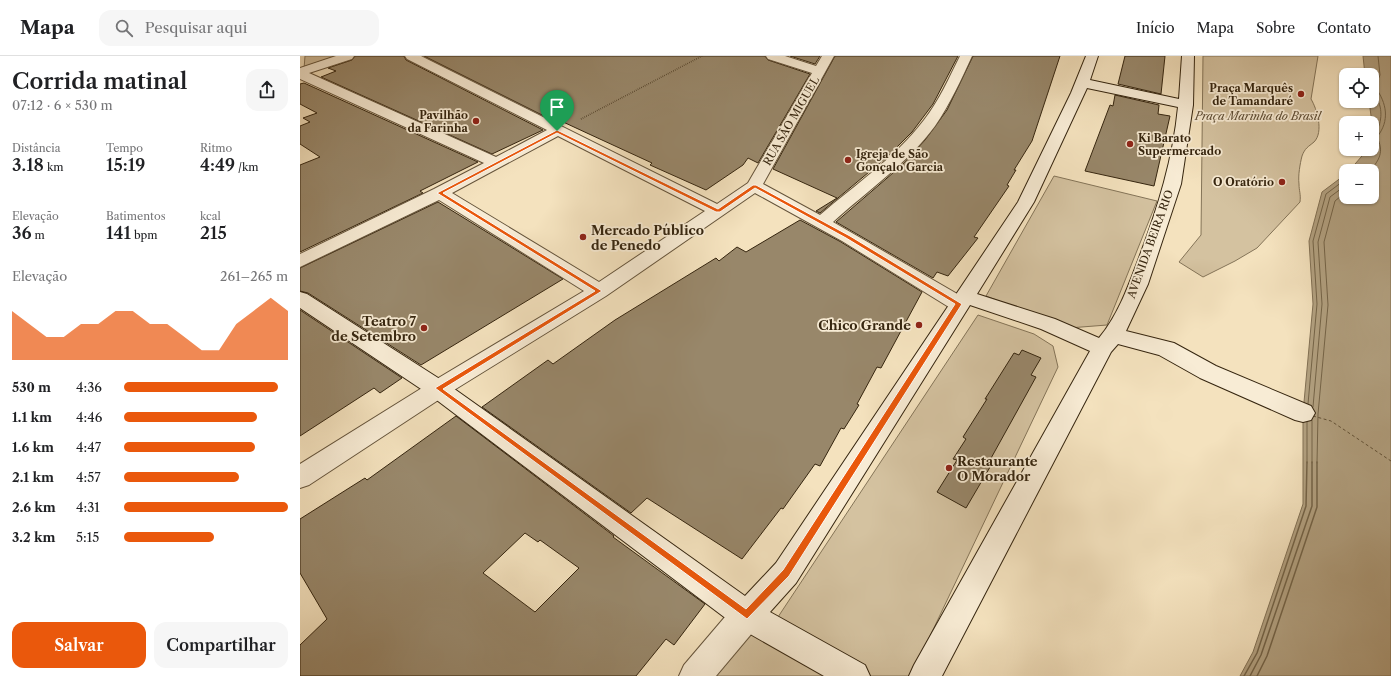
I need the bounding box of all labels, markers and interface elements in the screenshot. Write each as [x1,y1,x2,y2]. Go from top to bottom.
search box [99,10,379,46]
text: Mapa [20,16,75,39]
icon: search [113,17,135,39]
text: Pesquisar aqui [145,18,247,37]
text: Início [1136,19,1175,37]
text: Mapa [1197,19,1234,37]
text: Sobre [1256,19,1295,37]
text: Contato [1317,19,1371,37]
text: Corrida matinal [12,68,187,95]
map controls [1339,68,1379,204]
button: locate [1339,68,1379,108]
button: share [246,69,288,111]
street label: RUA SÃO MIGUEL [760,73,823,168]
place label: Praça Marquês de Tamandaré [1209,81,1293,108]
marker: Praça Marquês de Tamandaré [1296,89,1306,99]
pin [540,90,574,131]
icon: arrive [546,96,568,118]
text: 07:12 · 6 × 530 m [12,97,113,113]
place label: Pavilhão da Farinha [408,108,469,135]
park label: Praça Marinha do Brasil [1194,109,1322,123]
marker: Pavilhão da Farinha [471,116,481,126]
button: + [1339,116,1379,156]
place label: Ki Barato Supermercado [1138,131,1221,158]
marker: Ki Barato Supermercado [1125,139,1135,149]
text: Distância [12,141,61,155]
text: Tempo [106,141,143,155]
text: Ritmo [200,141,232,155]
place label: Igreja de São Gonçalo Garcia [856,147,944,174]
text: 3.18 [12,155,44,175]
text: 15:19 [106,155,145,175]
text: 4:49 [200,155,235,175]
marker: Igreja de São Gonçalo Garcia [843,155,853,165]
text: km [44,160,64,174]
text: /km [235,160,259,174]
button: − [1339,164,1379,204]
place label: O Oratório [1213,175,1274,189]
marker: O Oratório [1277,177,1287,187]
street label: AVENIDA BEIRA RIO [1123,188,1176,301]
text: Elevação [12,209,59,223]
text: Batimentos [106,209,165,223]
text: kcal [200,209,221,223]
place label: Mercado Público de Penedo [591,222,704,253]
text: 36 [12,223,32,243]
text: 141 [106,223,131,243]
text: 215 [200,223,227,243]
text: m [32,228,45,242]
text: bpm [131,228,158,242]
marker: Mercado Público de Penedo [578,232,588,242]
text: Elevação [12,268,67,284]
text: 261–265 m [220,268,288,284]
place label: Teatro 7 de Setembro [331,313,416,344]
place label: Chico Grande [818,317,911,333]
marker: Chico Grande [914,320,924,330]
marker: Teatro 7 de Setembro [419,323,429,333]
text: 530 m [12,379,51,395]
text: 4:36 [76,379,102,395]
text: 1.1 km [12,409,52,425]
text: 4:46 [76,409,102,425]
text: 1.6 km [12,439,54,455]
text: 4:47 [76,439,101,455]
place label: Restaurante O Morador [957,453,1038,484]
marker: Restaurante O Morador [944,463,954,473]
text: 2.1 km [12,469,54,485]
text: 4:57 [76,469,101,485]
text: 2.6 km [12,499,56,515]
text: 4:31 [76,499,100,515]
text: 3.2 km [12,529,55,545]
text: 5:15 [76,529,99,545]
button: Salvar [12,622,146,668]
button: Compartilhar [154,622,288,668]

